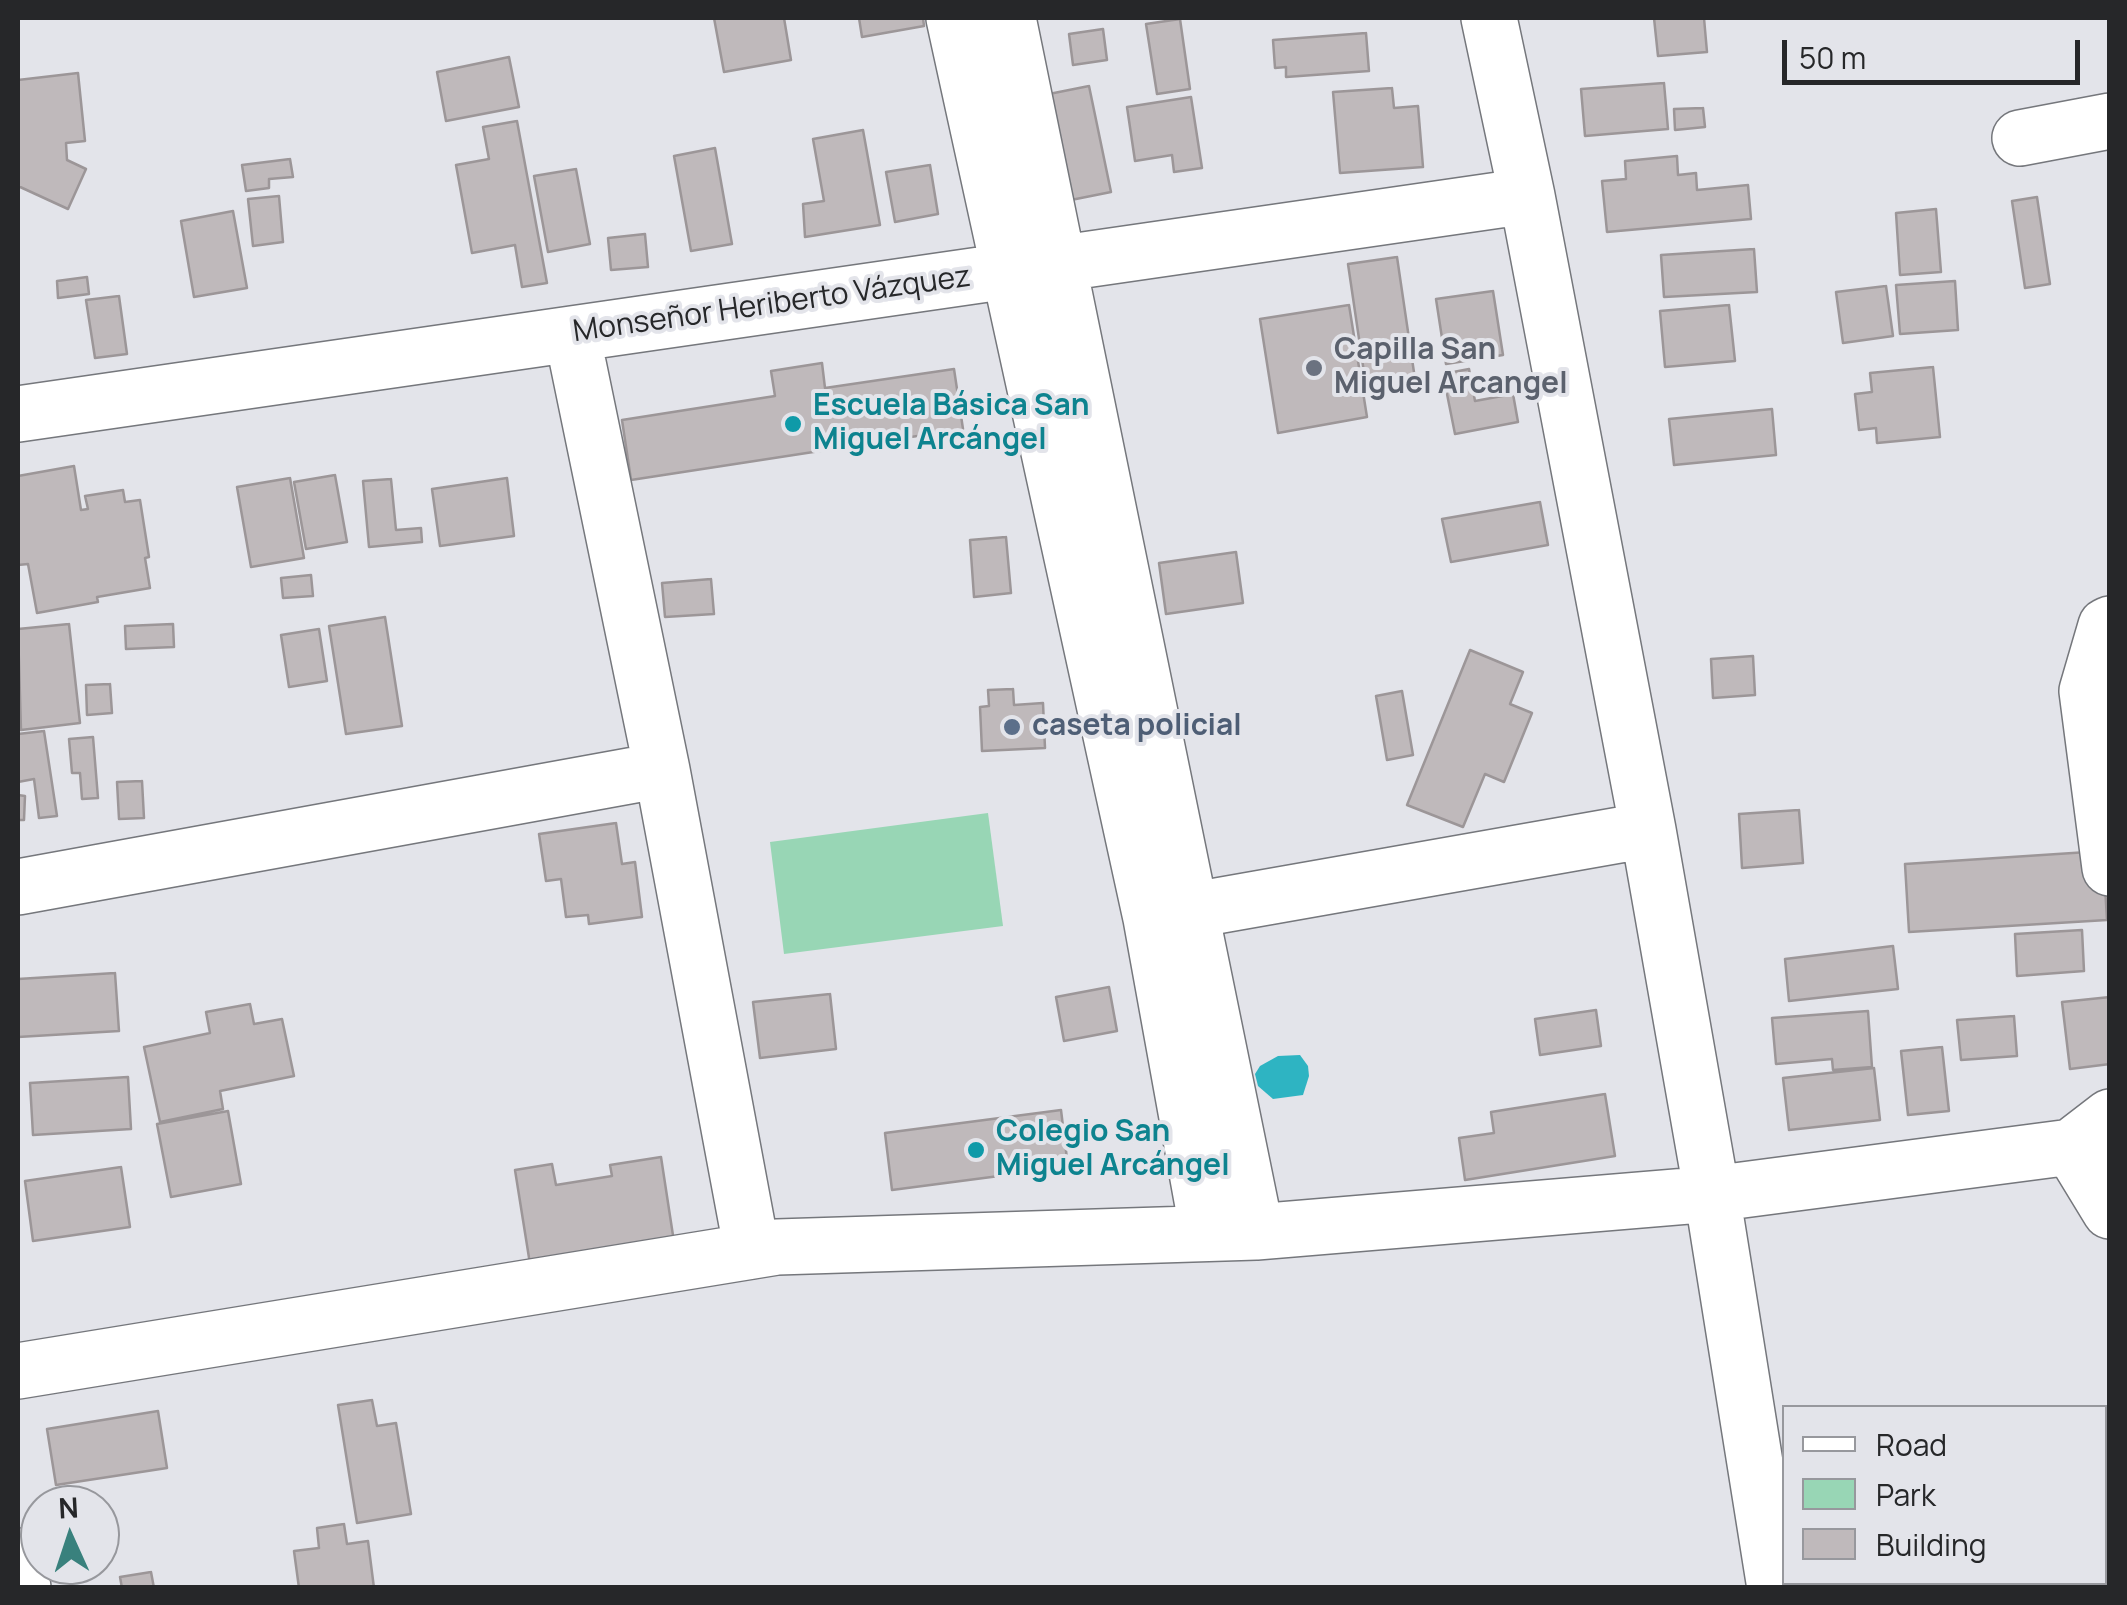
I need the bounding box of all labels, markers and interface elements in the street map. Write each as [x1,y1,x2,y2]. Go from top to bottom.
scale bar [1787,20,2084,82]
text: 50 m [1799,37,1866,78]
street label: Monseñor Heriberto Vázquez [571,259,973,351]
place label: Capilla San Miguel Arcangel [1334,333,1568,404]
marker: Capilla San Miguel Arcangel [1303,357,1325,379]
place label: Escuela Básica San Miguel Arcángel [813,389,1090,460]
marker: Escuela Básica San Miguel Arcángel [782,413,804,435]
place label: caseta policial [1032,709,1242,745]
marker: caseta policial [1001,716,1023,738]
place label: Colegio San Miguel Arcángel [996,1115,1230,1186]
marker: Colegio San Miguel Arcángel [965,1139,987,1161]
legend [1782,1405,2107,1585]
text: Road [1876,1424,1947,1465]
text: Park [1876,1474,1936,1515]
north arrow [20,1485,120,1585]
text: N [57,1488,80,1527]
text: Building [1876,1524,1987,1565]

